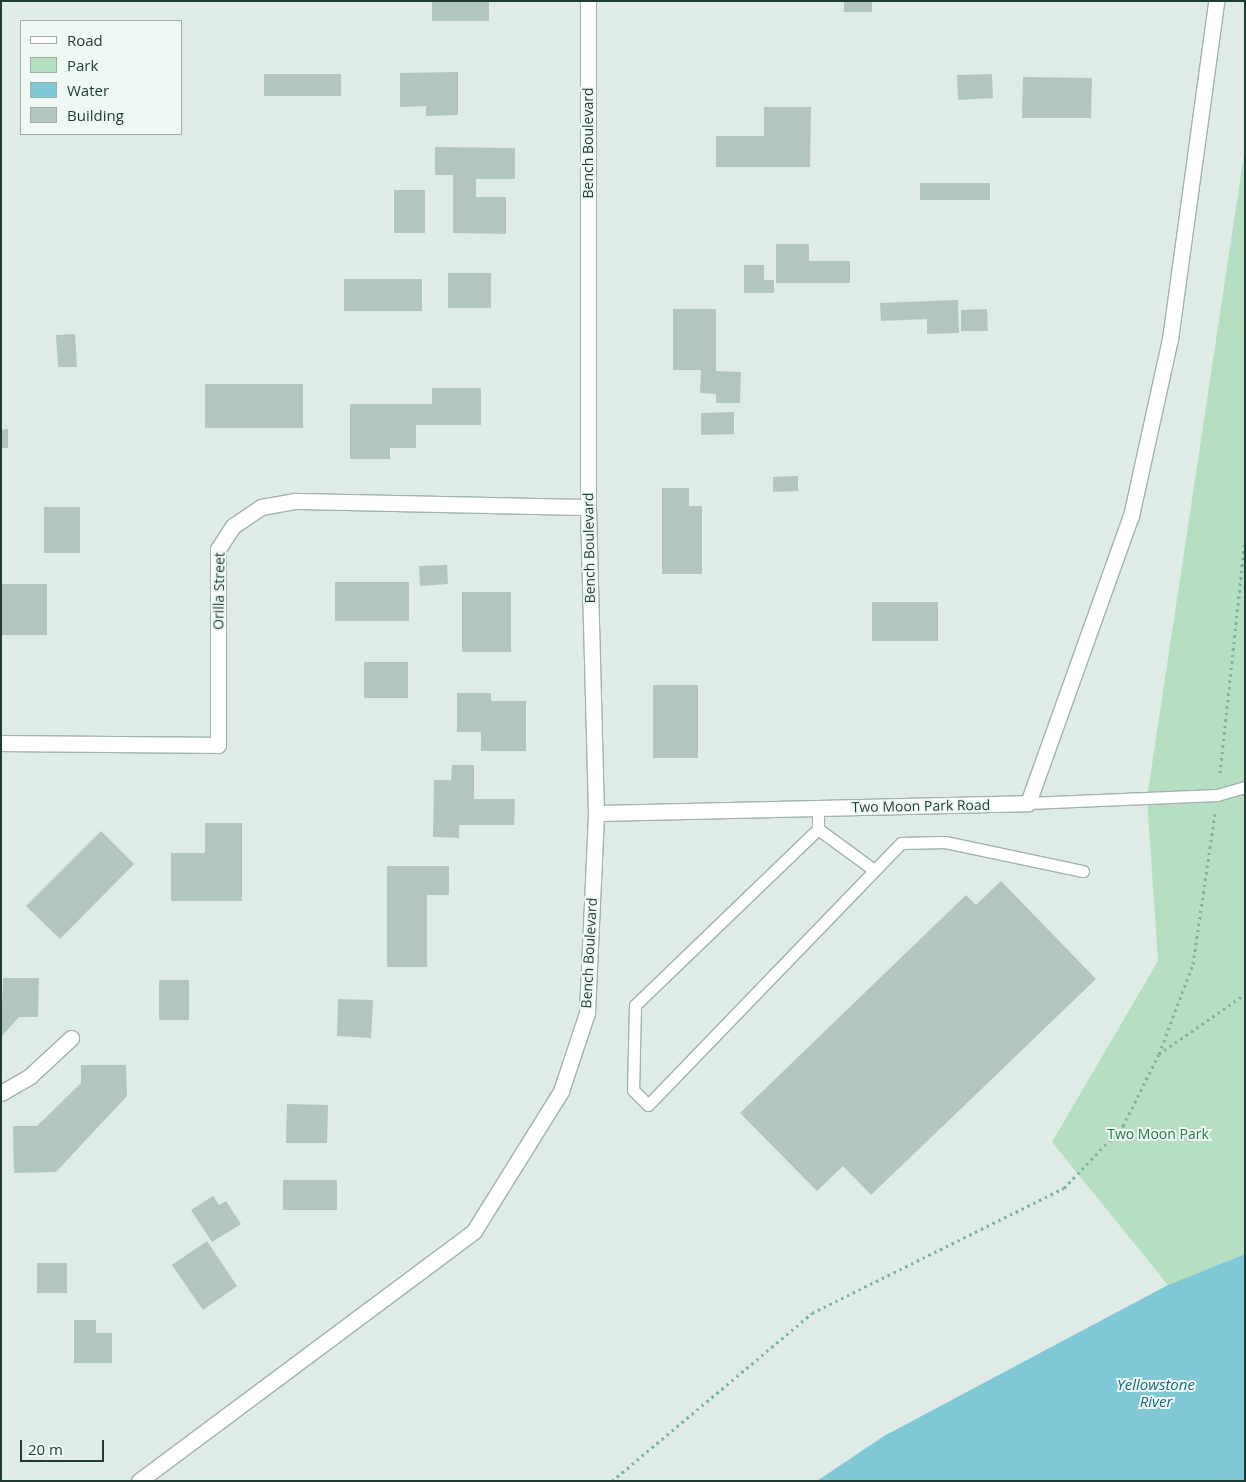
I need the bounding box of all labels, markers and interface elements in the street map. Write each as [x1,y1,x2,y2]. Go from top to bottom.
legend [20,20,182,135]
text: Road [67,30,103,50]
text: Park [67,55,98,75]
text: Water [67,80,109,100]
street label: Bench Boulevard [580,88,596,198]
text: Building [67,105,124,125]
street label: Bench Boulevard [580,492,598,604]
street label: Orilla Street [210,552,228,630]
street label: Two Moon Park Road [852,796,990,816]
street label: Bench Boulevard [578,897,600,1009]
park label: Two Moon Park [1107,1126,1209,1142]
water label: Yellowstone River [1117,1375,1195,1410]
scale bar [22,1430,106,1462]
text: 20 m [28,1439,63,1459]

